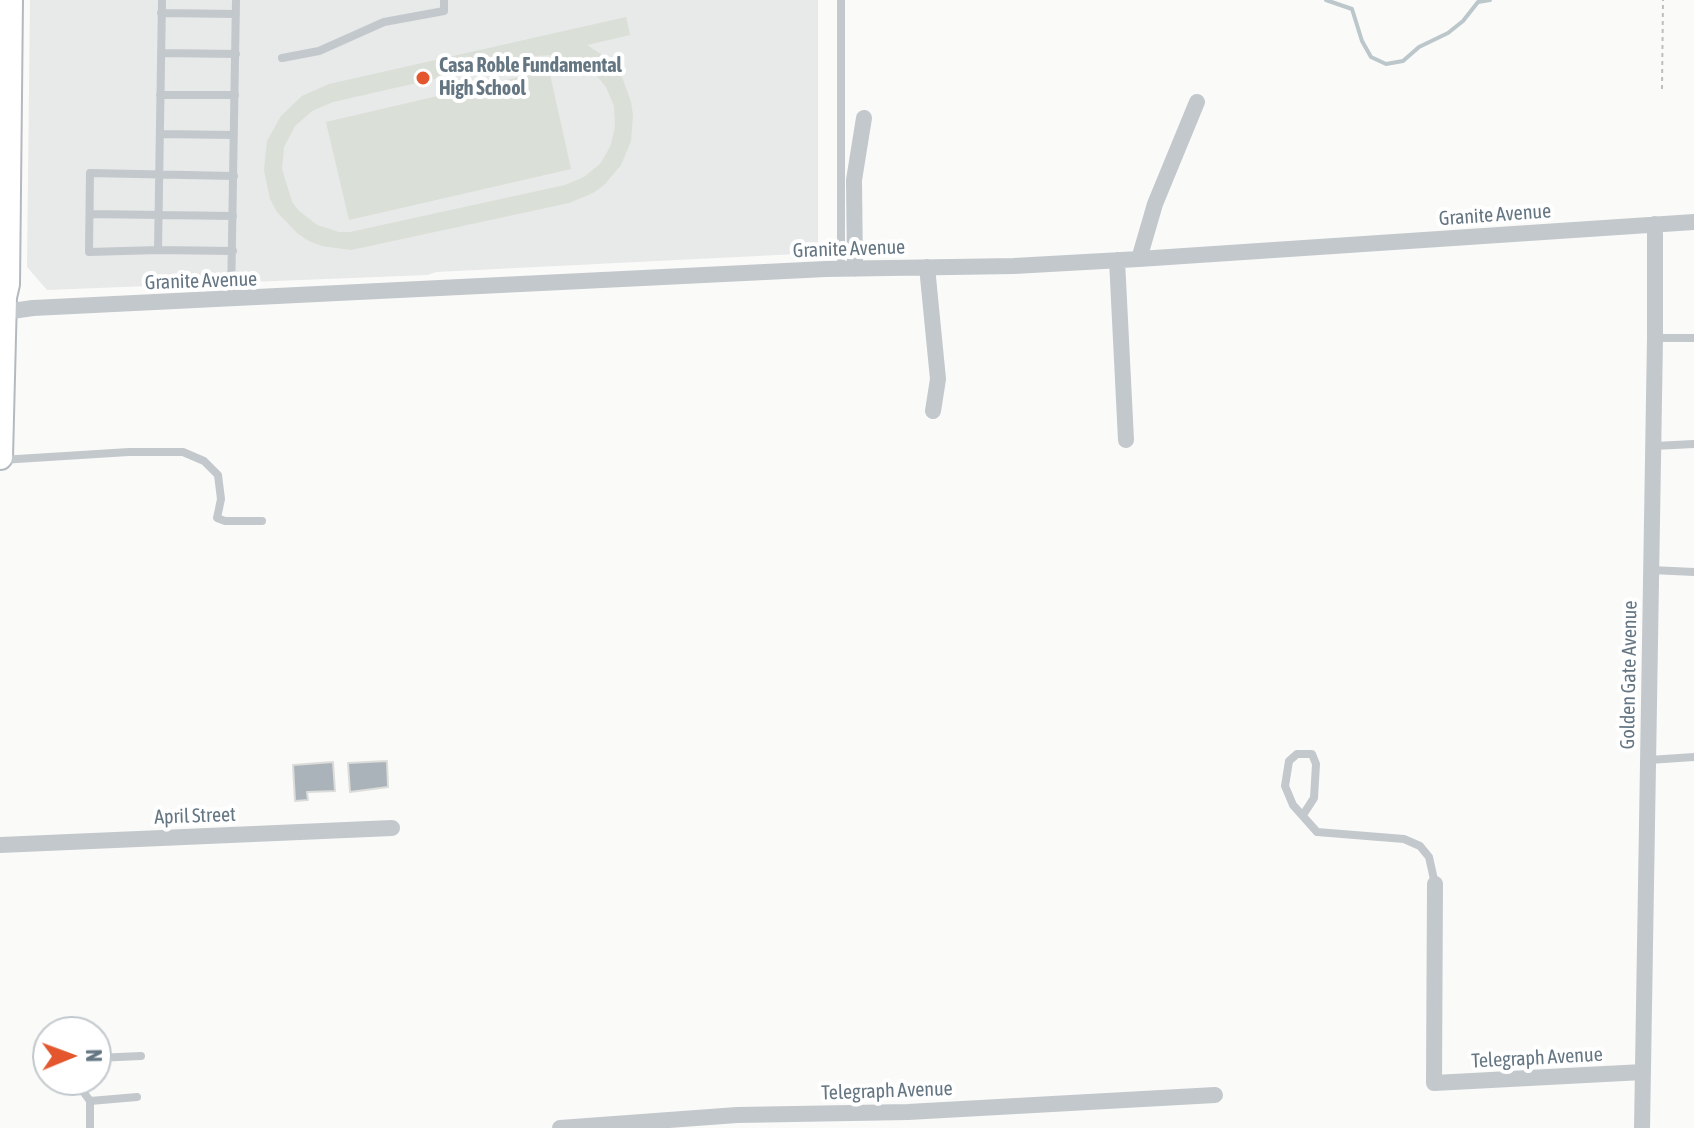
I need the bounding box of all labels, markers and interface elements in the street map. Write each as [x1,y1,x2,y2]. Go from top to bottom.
place label: Casa Roble Fundamental High School [439,54,622,101]
marker: Casa Roble Fundamental High School [414,69,432,87]
street label: Granite Avenue [1438,199,1552,231]
street label: Granite Avenue [792,235,906,263]
street label: Granite Avenue [144,267,258,295]
street label: Golden Gate Avenue [1616,600,1642,750]
street label: April Street [154,803,236,829]
north arrow [32,1016,112,1096]
street label: Telegraph Avenue [1471,1043,1603,1073]
text: N [81,1049,107,1062]
street label: Telegraph Avenue [821,1077,953,1105]

